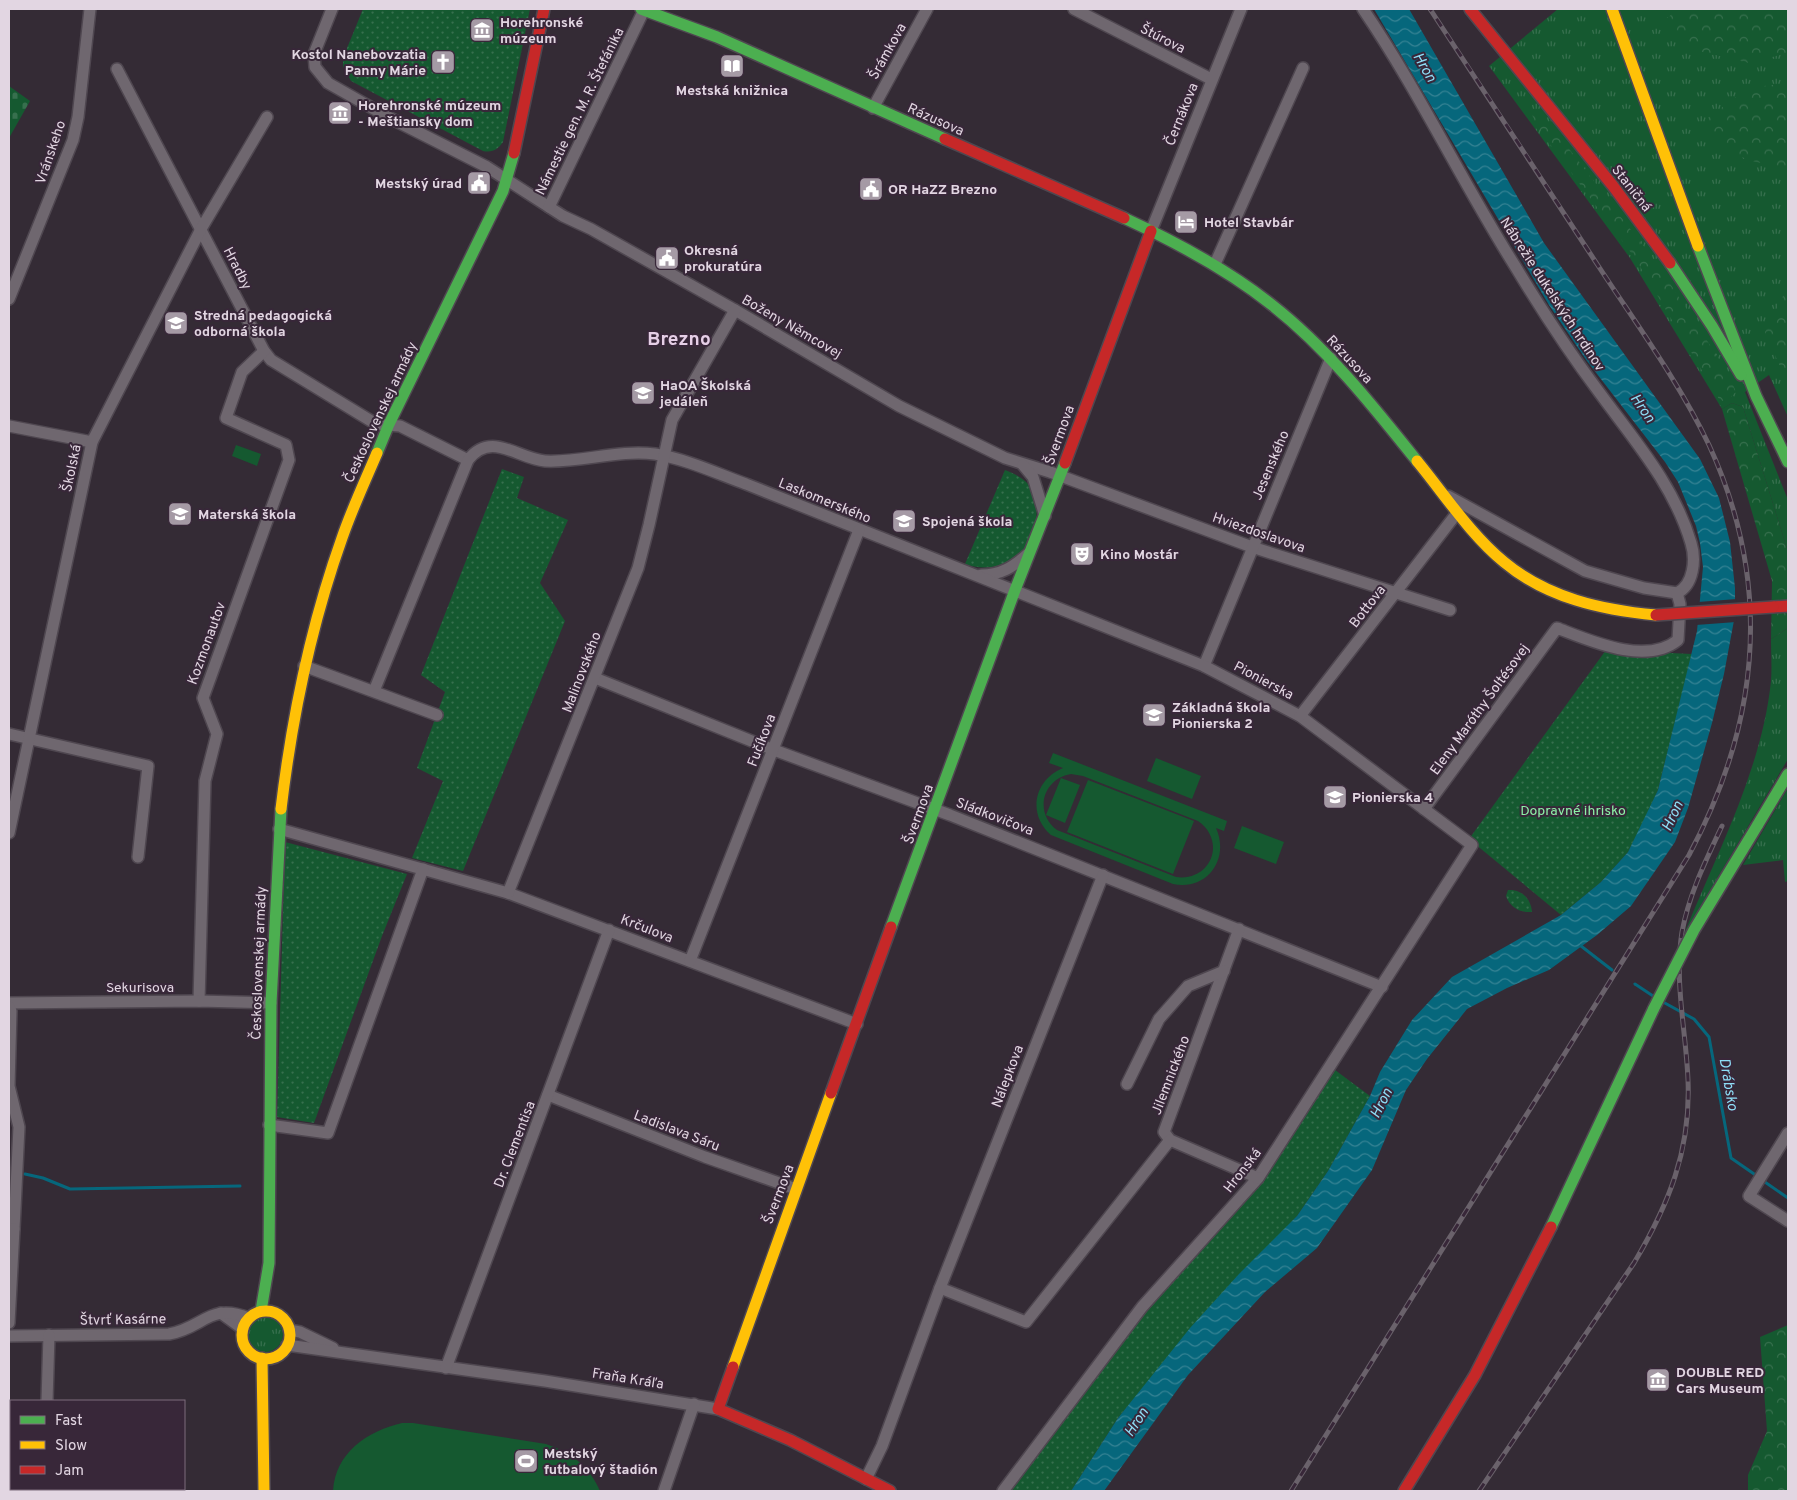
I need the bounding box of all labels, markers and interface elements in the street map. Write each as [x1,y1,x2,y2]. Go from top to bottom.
place label: Horehronské múzeum [500,15,583,48]
museum icon: Horehronské múzeum [469,17,495,43]
street label: Šrámkova [865,20,911,83]
street label: Štúrova [1137,20,1188,58]
street label: Námestie gen. M. R. Štefánika [531,25,628,198]
place label: Kostol Nanebovzatia Panny Márie [291,47,426,80]
church icon: Kostol Nanebovzatia Panny Márie [430,49,456,75]
water label: Hron [1408,49,1440,86]
library icon: Mestská knižnica [719,53,745,79]
street label: Černákova [1161,80,1203,149]
place label: Mestská knižnica [676,83,788,100]
place label: Horehronské múzeum - Meštiansky dom [358,98,501,131]
museum icon: Horehronské múzeum - Meštiansky dom [327,100,353,126]
street label: Rázusova [905,100,966,140]
street label: Vránskeho [33,118,70,187]
street label: Staničná [1607,162,1654,216]
public building icon: Mestský úrad [466,170,492,196]
place label: Mestský úrad [375,176,462,193]
public building icon: OR HaZZ Brezno [858,176,884,202]
place label: OR HaZZ Brezno [888,182,997,199]
hotel icon: Hotel Stavbár [1173,209,1199,235]
place label: Hotel Stavbár [1204,215,1294,232]
street label: Nábrežie dukelských hrdinov [1496,215,1608,375]
place label: Okresná prokuratúra [684,243,762,276]
street label: Hradby [219,245,255,293]
public building icon: Okresná prokuratúra [654,245,680,271]
street label: Boženy Němcovej [738,292,844,363]
place label: Stredná pedagogická odborná škola [194,308,332,341]
school or university icon: Stredná pedagogická odborná škola [163,310,189,336]
district label: Brezno [647,328,711,352]
street label: Rázusova [1322,332,1376,388]
street label: Československej armády [340,339,422,486]
place label: HaOA Školská jedáleň [659,377,751,411]
school or university icon: HaOA Školská jedáleň [630,380,656,406]
water label: Hron [1625,391,1659,427]
street label: Švermova [1041,403,1079,468]
street label: Jesenského [1249,428,1294,503]
street label: Školská [58,443,86,494]
street label: Laskomerského [776,475,873,528]
school or university icon: Materská škola [167,501,193,527]
place label: Materská škola [198,507,296,524]
school or university icon: Spojená škola [891,508,917,534]
street label: Hviezdoslavova [1210,510,1307,557]
place label: Spojená škola [922,514,1012,531]
theatre icon: Kino Mostár [1069,541,1095,567]
place label: Kino Mostár [1100,547,1179,564]
street label: Bottova [1346,582,1390,632]
street label: Kozmonautov [185,600,230,687]
street label: Malinovského [559,630,606,715]
street label: Eleny Maróthy Šoltésovej [1426,640,1533,779]
street label: Pionierska [1230,658,1296,704]
place label: Základná škola Pionierska 2 [1172,700,1270,733]
school or university icon: Základná škola Pionierska 2 [1141,702,1167,728]
street label: Fučíkova [745,712,780,769]
street label: Švermova [900,782,938,847]
school or university icon: Pionierska 4 [1322,784,1348,810]
place label: Pionierska 4 [1352,790,1433,807]
street label: Sládkovičova [953,795,1036,840]
water label: Hron [1658,798,1689,835]
park label: Dopravné ihrisko [1520,803,1626,820]
street label: Československej armády [247,886,271,1040]
street label: Krčulova [618,912,675,947]
street label: Sekurisova [106,980,174,997]
street label: Jilemnického [1149,1033,1194,1118]
street label: Nálepkova [989,1043,1028,1110]
water label: Drábsko [1714,1056,1742,1112]
water label: Hron [1367,1085,1398,1122]
street label: Dr. Clementisa [491,1099,540,1190]
street label: Ladislava Sáru [631,1107,722,1156]
street label: Hronská [1221,1145,1266,1197]
street label: Švermova [759,1162,799,1227]
street label: Štvrť Kasárne [80,1310,166,1330]
street label: Fraňa Kráľa [591,1365,665,1394]
place label: DOUBLE RED Cars Museum [1676,1365,1764,1398]
museum icon: DOUBLE RED Cars Museum [1645,1367,1671,1393]
legend [10,1400,185,1490]
water label: Hron [1121,1404,1154,1441]
text: Fast [55,1412,83,1431]
text: Slow [55,1437,87,1456]
place label: Mestský futbalový štadión [544,1446,658,1479]
sports icon: Mestský futbalový štadión [513,1448,539,1474]
text: Jam [55,1462,84,1481]

